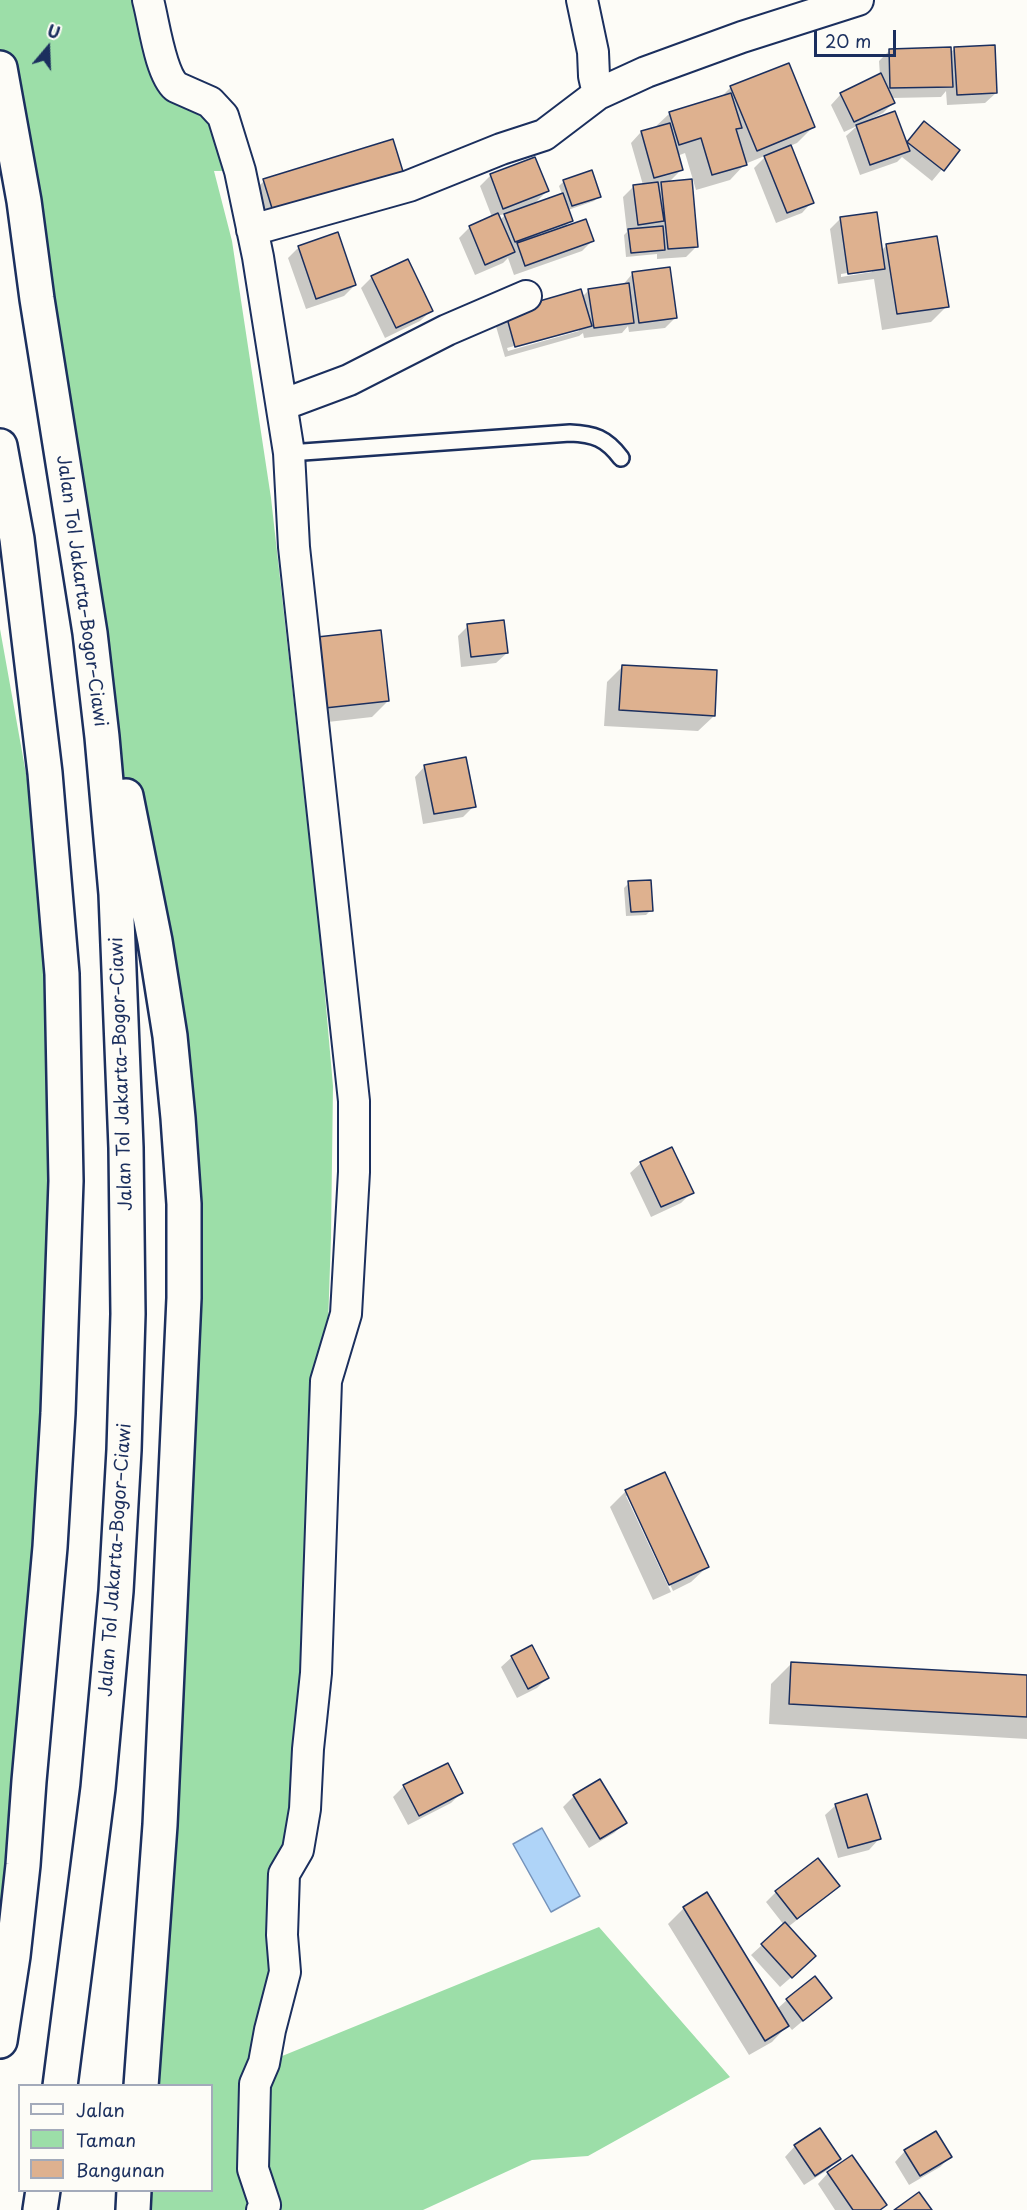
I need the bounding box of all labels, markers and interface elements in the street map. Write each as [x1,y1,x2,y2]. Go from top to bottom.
north arrow [18,18,78,78]
text: U [44,18,64,44]
scale bar [817,18,900,56]
text: 20 m [825,27,871,54]
street label: Jalan Tol Jakarta–Bogor–Ciawi [51,454,111,728]
street label: Jalan Tol Jakarta–Bogor–Ciawi [106,937,138,1211]
street label: Jalan Tol Jakarta–Bogor–Ciawi [96,1423,136,1697]
legend [18,2084,213,2192]
text: Jalan [76,2096,125,2123]
text: Taman [76,2126,136,2153]
text: Bangunan [76,2156,165,2183]

